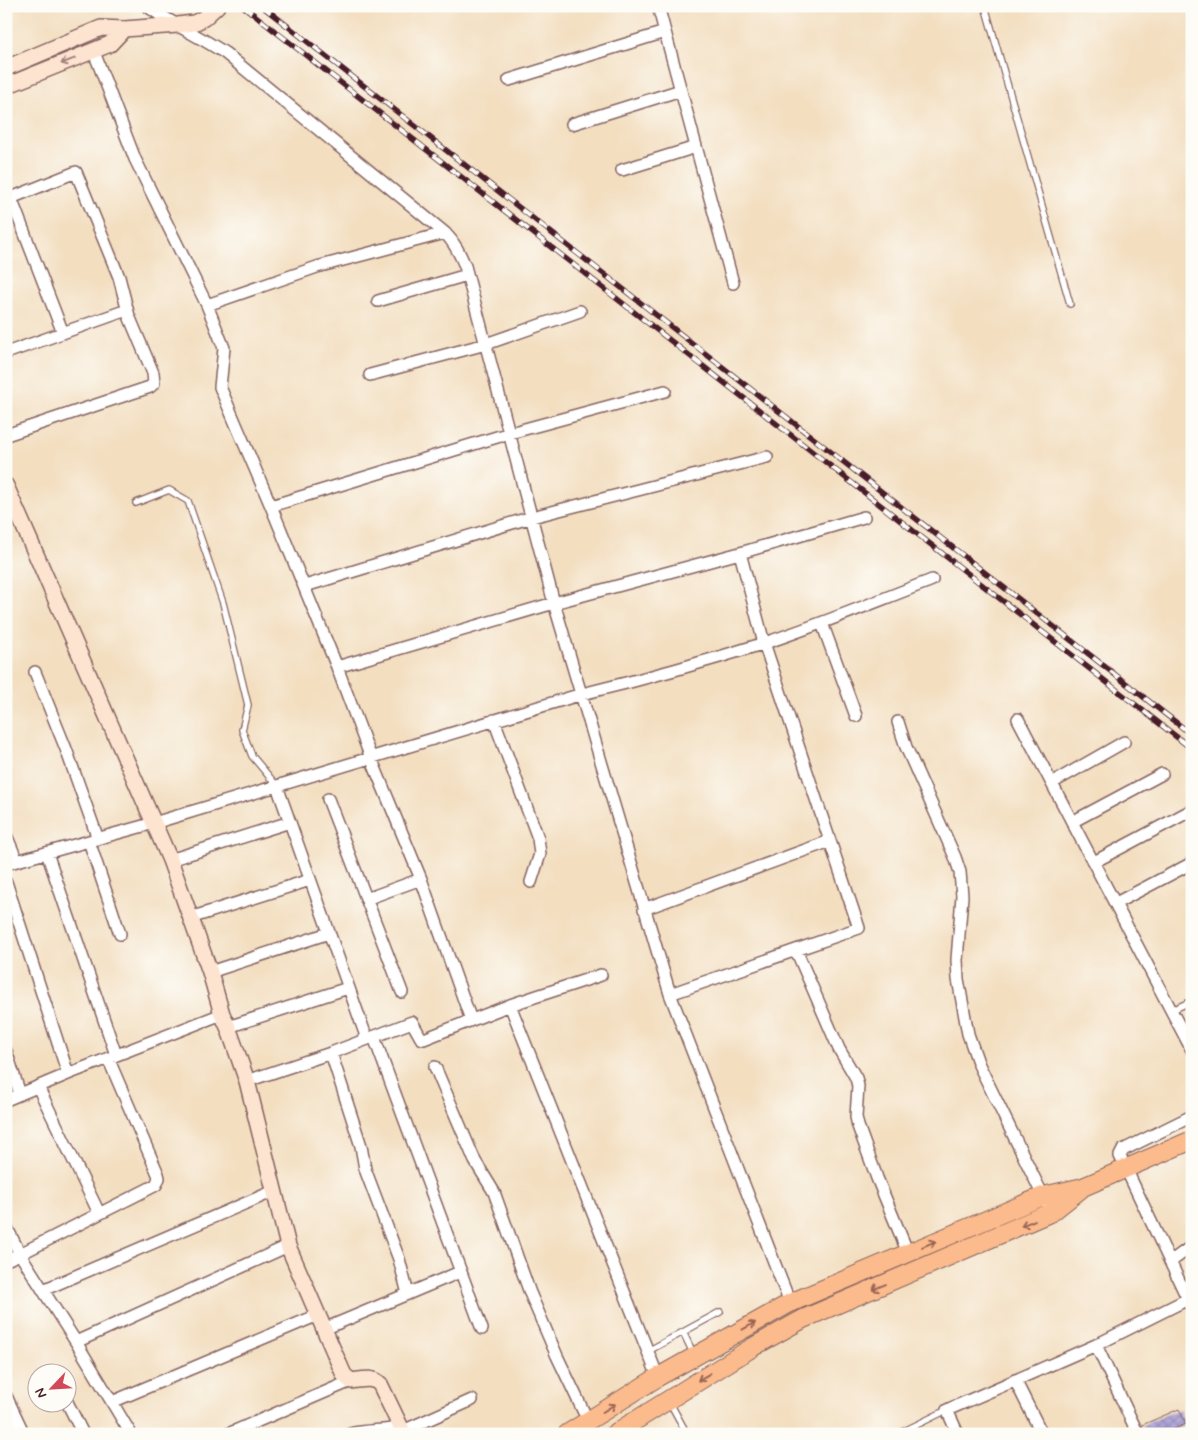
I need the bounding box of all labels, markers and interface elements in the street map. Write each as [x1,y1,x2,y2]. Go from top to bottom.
one-way arrow [61,57,76,67]
one-way arrow [1021,1218,1036,1228]
one-way arrow [921,1239,936,1249]
one-way arrow [872,1282,887,1292]
one-way arrow [742,1321,756,1331]
north arrow [28,1362,78,1412]
one-way arrow [697,1373,711,1383]
text: N [31,1385,51,1401]
one-way arrow [601,1403,615,1413]

